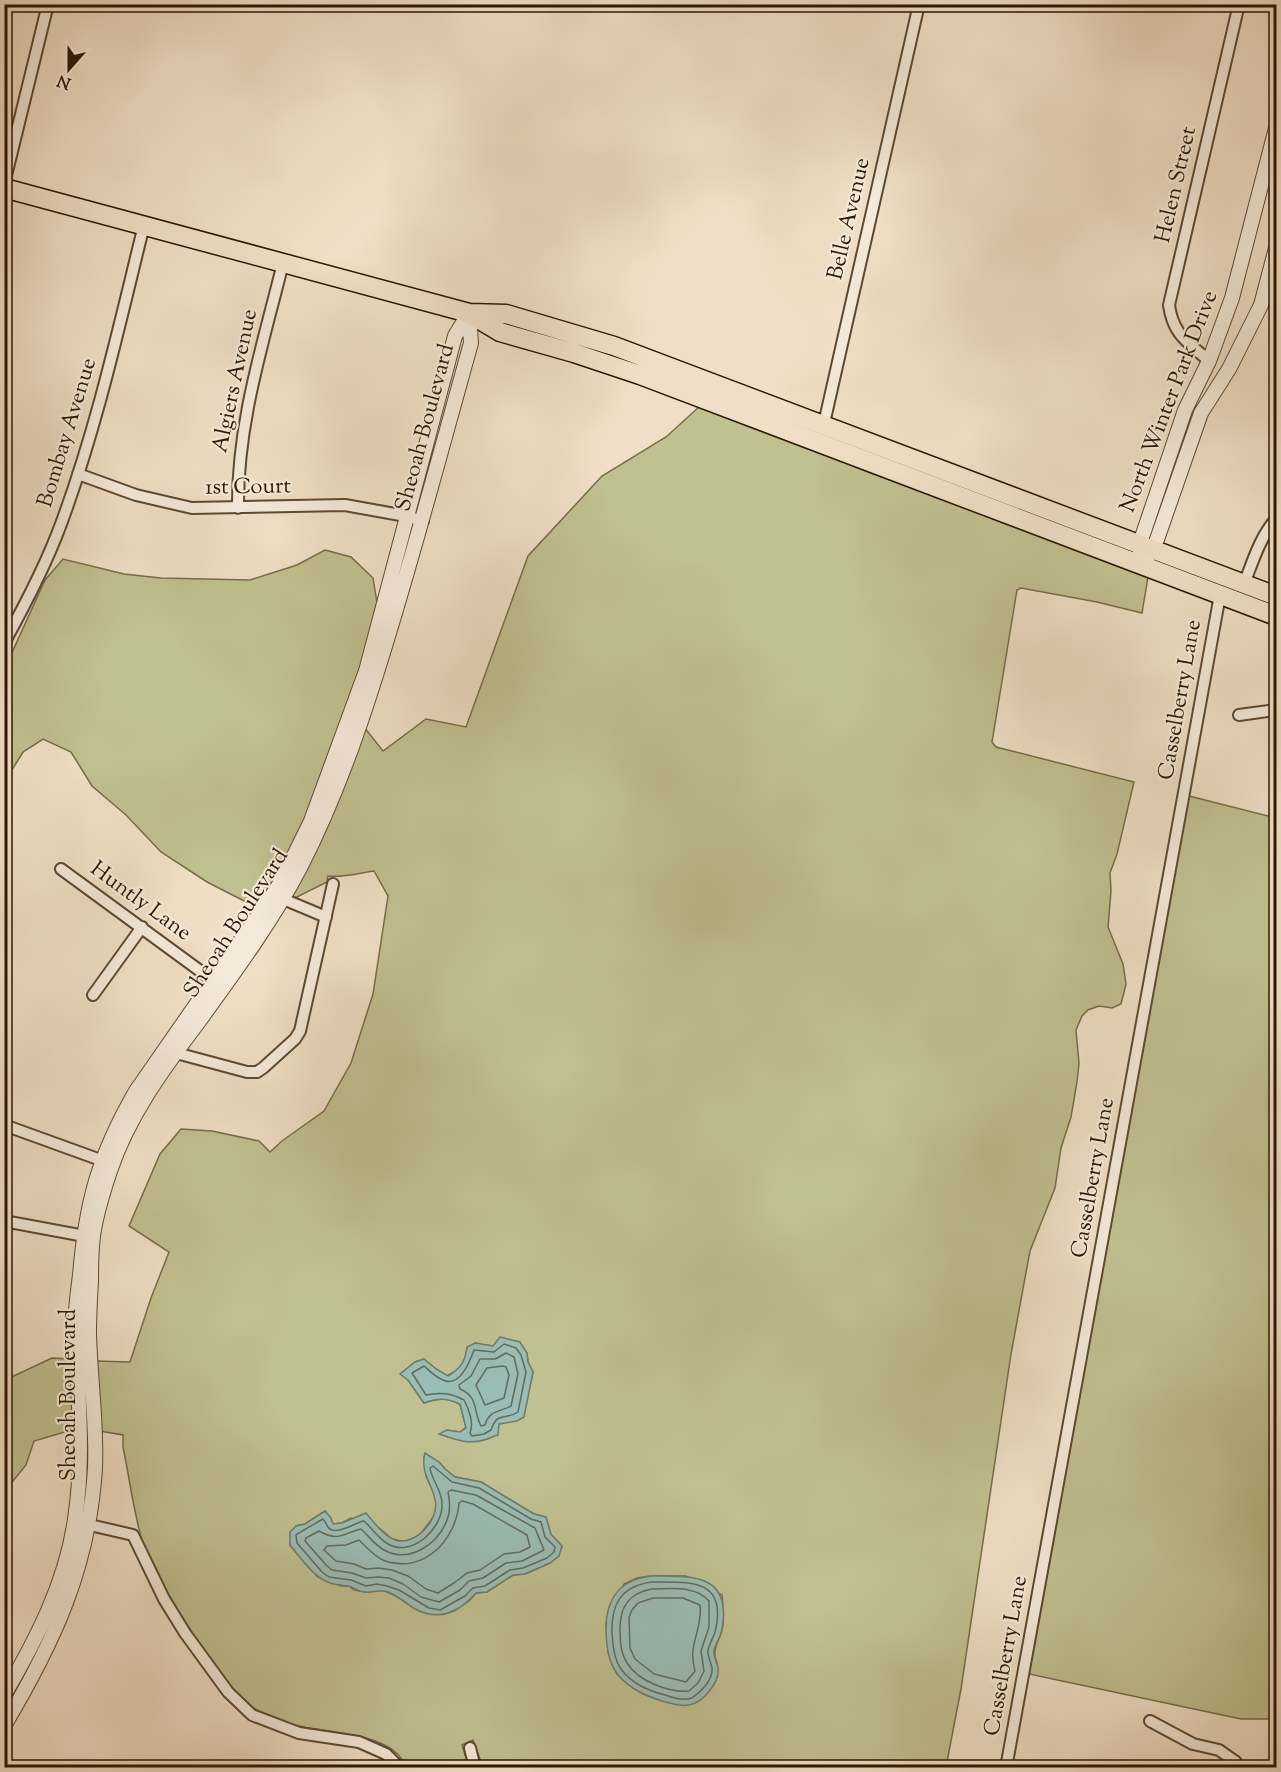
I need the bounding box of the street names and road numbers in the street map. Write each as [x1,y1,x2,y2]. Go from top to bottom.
street label: Helen Street [1148,123,1206,246]
street label: Belle Avenue [820,155,880,283]
street label: North Winter Park Drive [1113,286,1227,518]
street label: Algiers Avenue [205,306,267,456]
street label: Sheoah Boulevard [388,341,464,515]
street label: Bombay Avenue [30,354,106,512]
street label: 1st Court [205,471,292,505]
street label: Casselberry Lane [1151,617,1211,783]
street label: Sheoah Boulevard [177,843,297,1005]
street label: Huntly Lane [83,854,197,950]
street label: Casselberry Lane [1064,1095,1124,1261]
street label: Sheoah Boulevard [54,1309,86,1481]
street label: Casselberry Lane [977,1573,1037,1739]

